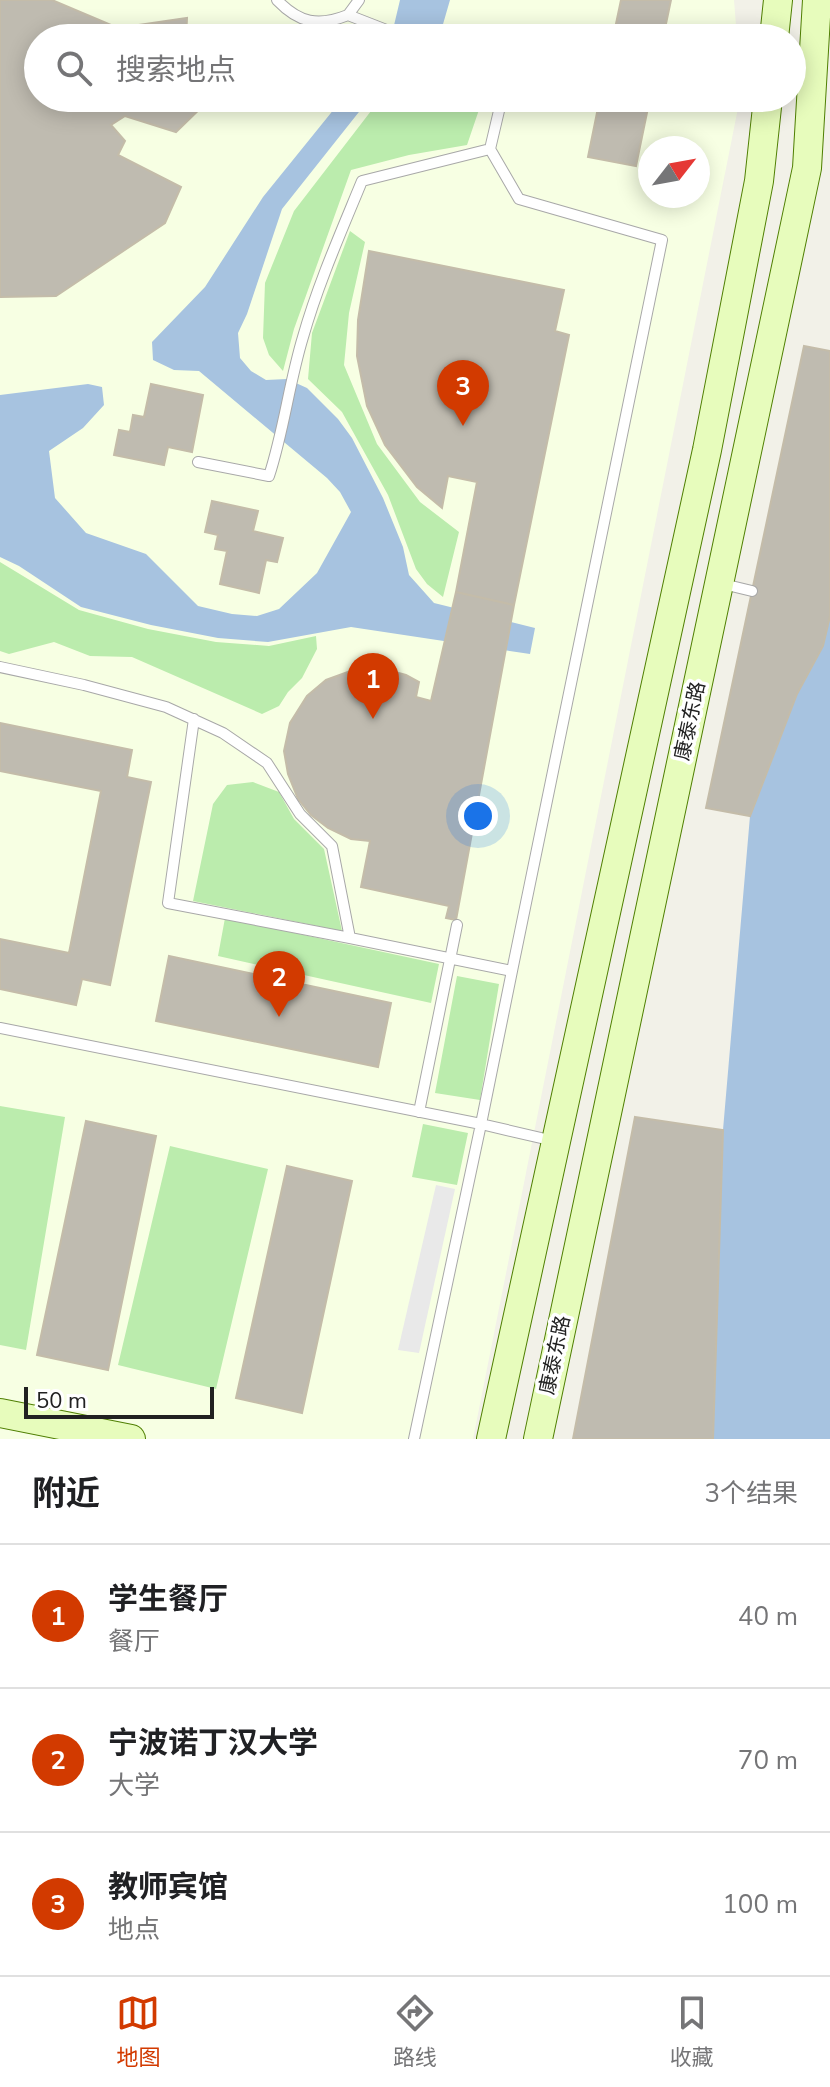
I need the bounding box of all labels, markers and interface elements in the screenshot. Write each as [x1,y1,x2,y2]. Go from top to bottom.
search box [24,24,806,112]
icon: search [52,46,96,90]
text: 搜索地点 [116,50,236,91]
north arrow [638,136,710,208]
pin: 3 [437,360,489,426]
pin: 1 [347,653,399,719]
street label: 康泰东路 [668,679,712,763]
your location [458,796,498,836]
pin: 2 [253,951,305,1017]
street label: 康泰东路 [533,1313,577,1397]
scale bar [24,1383,214,1419]
text: 50 m [36,1386,87,1416]
text: 附近 [32,1471,100,1517]
text: 3个结果 [704,1476,798,1511]
text: 学生餐厅 [108,1579,228,1620]
text: 1 [50,1599,66,1634]
text: 40 m [738,1599,798,1634]
text: 餐厅 [108,1624,160,1659]
text: 宁波诺丁汉大学 [108,1723,318,1764]
text: 2 [50,1743,66,1778]
text: 70 m [738,1743,798,1778]
text: 大学 [108,1768,160,1803]
text: 教师宾馆 [108,1867,228,1908]
text: 3 [50,1887,66,1922]
text: 100 m [722,1887,798,1922]
text: 地点 [108,1912,160,1947]
tab: 地图 [116,1991,160,2073]
tab: 路线 [393,1991,437,2073]
tab: 收藏 [670,1991,714,2073]

